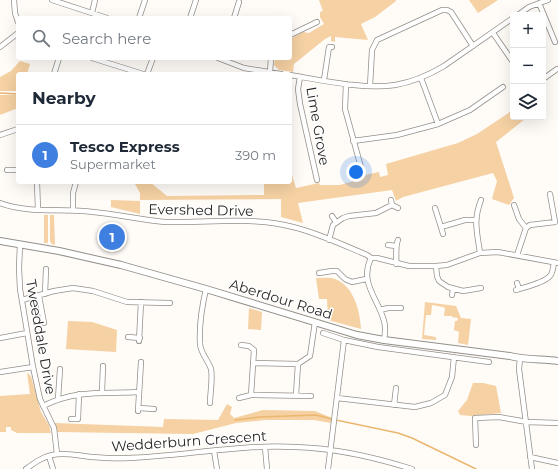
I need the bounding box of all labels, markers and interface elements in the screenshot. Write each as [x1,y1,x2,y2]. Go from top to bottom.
map controls [510,12,546,120]
button: + [510,12,546,48]
search box [16,16,292,60]
icon: search [30,27,52,49]
text: Search here [62,29,151,48]
button: − [510,48,546,84]
button: layers [510,84,546,120]
street label: Lime Grove [302,85,334,167]
text: Nearby [32,88,96,108]
text: Tesco Express [70,137,180,156]
text: 1 [42,147,48,163]
text: 390 m [235,147,276,163]
text: Supermarket [70,156,156,172]
your location [346,162,366,182]
street label: Evershed Drive [148,200,254,220]
pin: 1 [99,222,125,252]
street label: Aberdour Road [227,275,335,323]
street label: Tweeddale Drive [22,278,60,396]
street label: Wedderburn Crescent [111,427,268,455]

